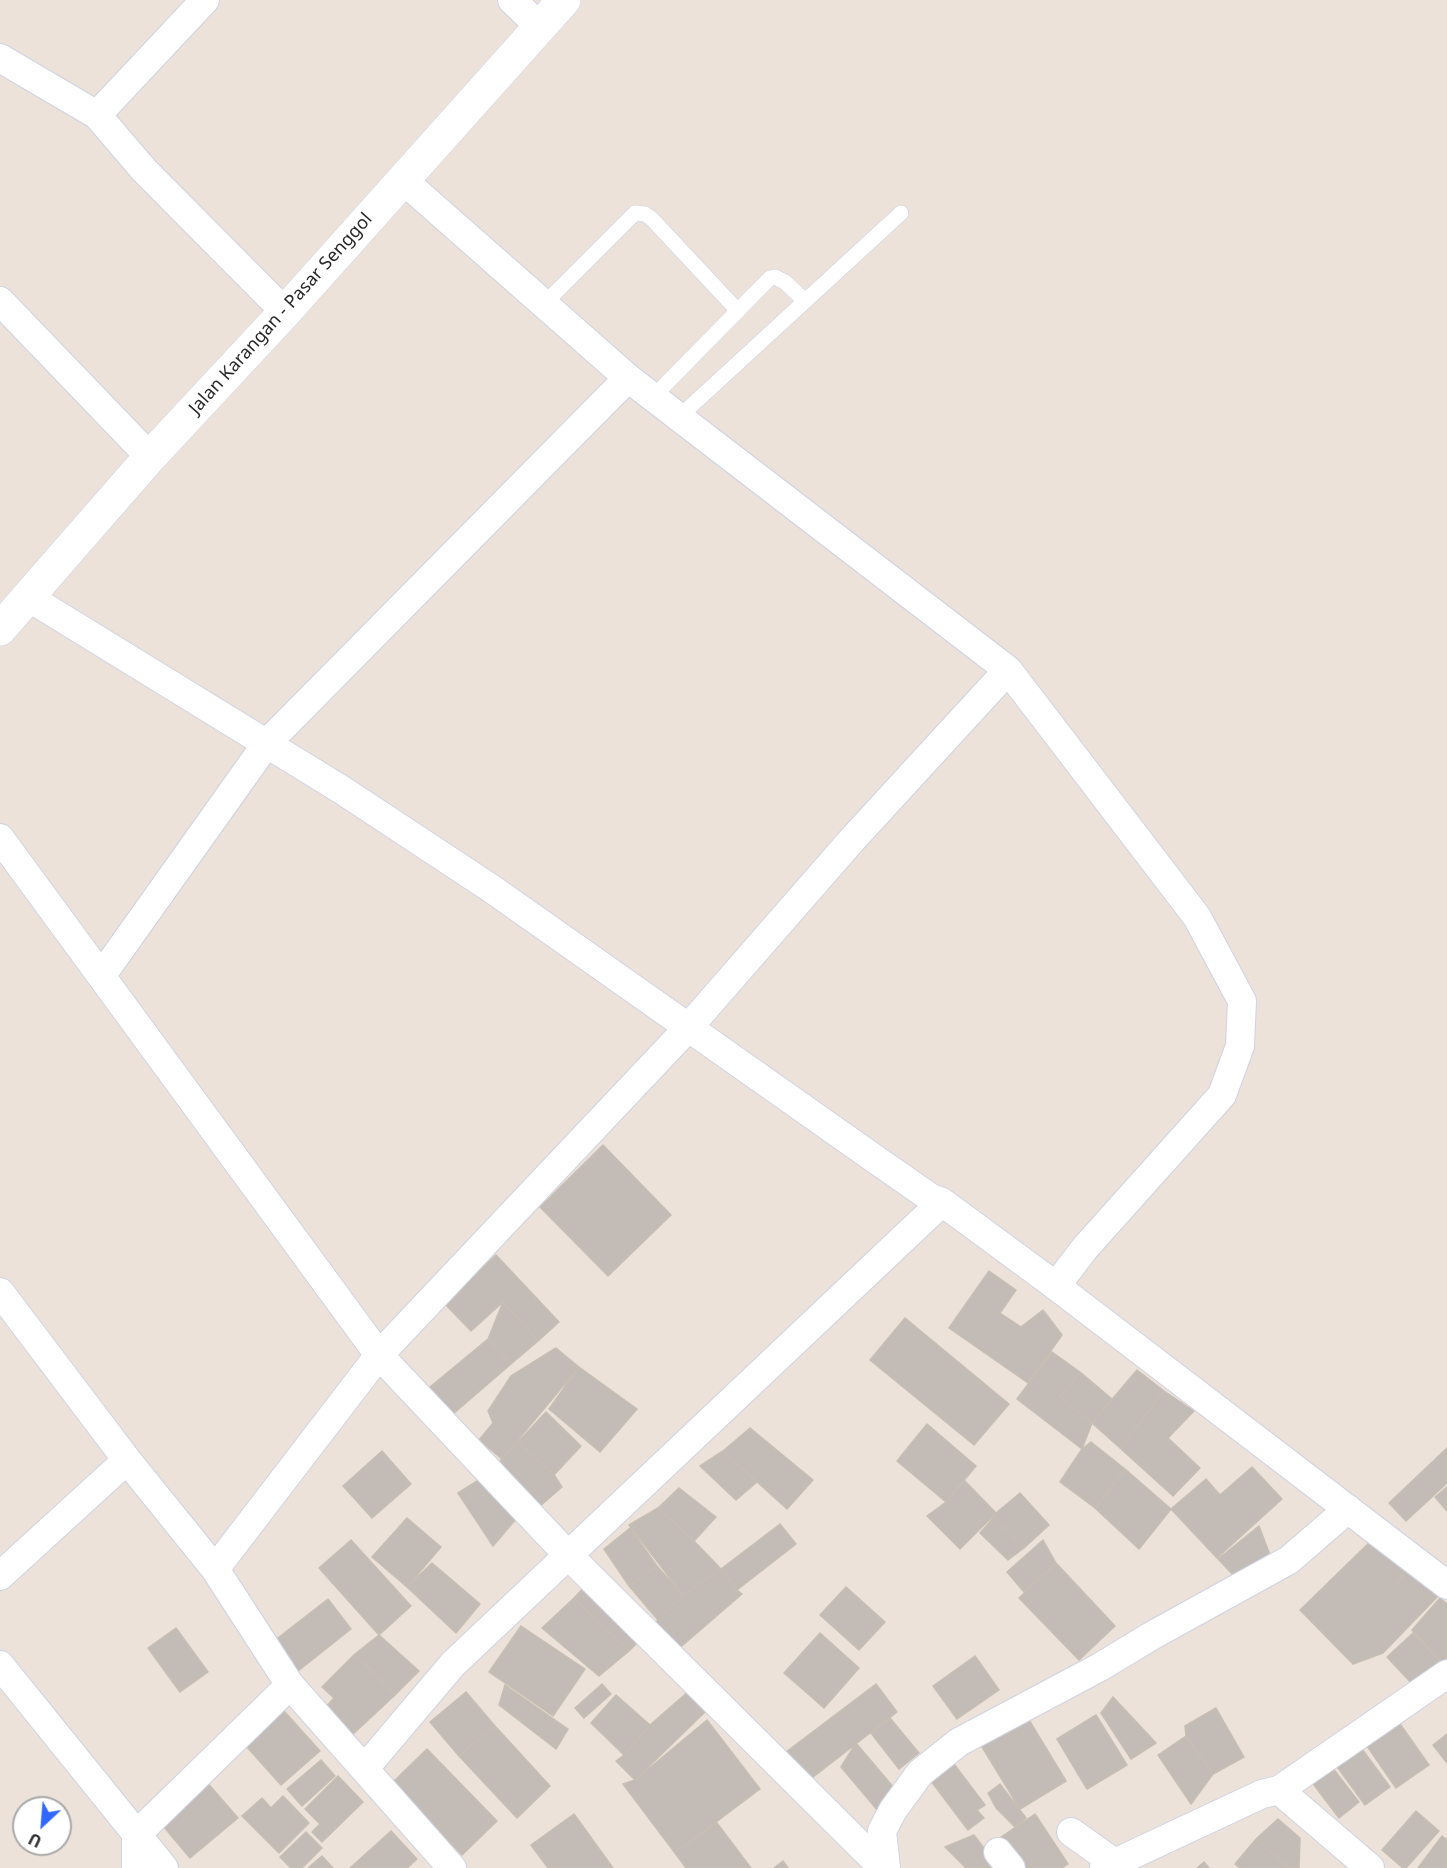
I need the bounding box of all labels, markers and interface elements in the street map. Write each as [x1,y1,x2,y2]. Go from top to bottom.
street label: Jalan Karangan - Pasar Senggol [185,209,377,419]
north arrow [12,1796,72,1856]
text: U [25,1828,45,1853]

